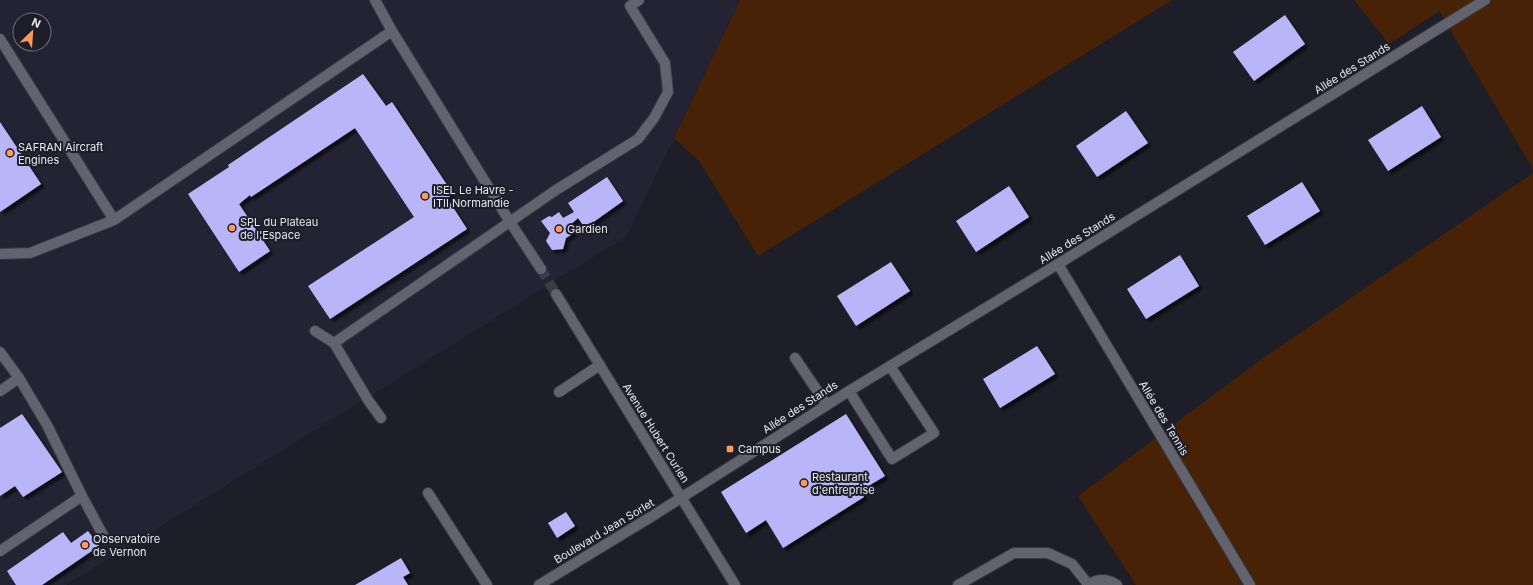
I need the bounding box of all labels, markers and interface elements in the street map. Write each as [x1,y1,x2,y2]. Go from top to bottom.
north arrow [12,12,52,52]
text: N [29,15,43,31]
street label: Allée des Stands [1311,39,1393,97]
place label: SAFRAN Aircraft Engines [18,140,104,167]
marker: SAFRAN Aircraft Engines [5,148,15,158]
place label: ISEL Le Havre - ITII Normandie [433,183,514,210]
marker: ISEL Le Havre - ITII Normandie [420,191,430,201]
street label: Allée des Stands [1036,209,1118,267]
place label: SPL du Plateau de l'Espace [240,215,318,242]
place label: Gardien [567,222,608,236]
marker: SPL du Plateau de l'Espace [227,223,237,233]
marker: Gardien [554,224,564,234]
street label: Allée des Stands [760,377,840,437]
street label: Allée des Tennis [1136,378,1192,458]
street label: Avenue Hubert Curien [620,381,692,485]
place label: Campus [738,442,781,456]
marker: Campus [725,444,735,454]
place label: Restaurant d'entreprise [812,470,875,497]
marker: Restaurant d'entreprise [799,478,809,488]
street label: Boulevard Jean Sorlet [551,495,657,566]
place label: Observatoire de Vernon [93,532,160,559]
marker: Observatoire de Vernon [80,540,90,550]

